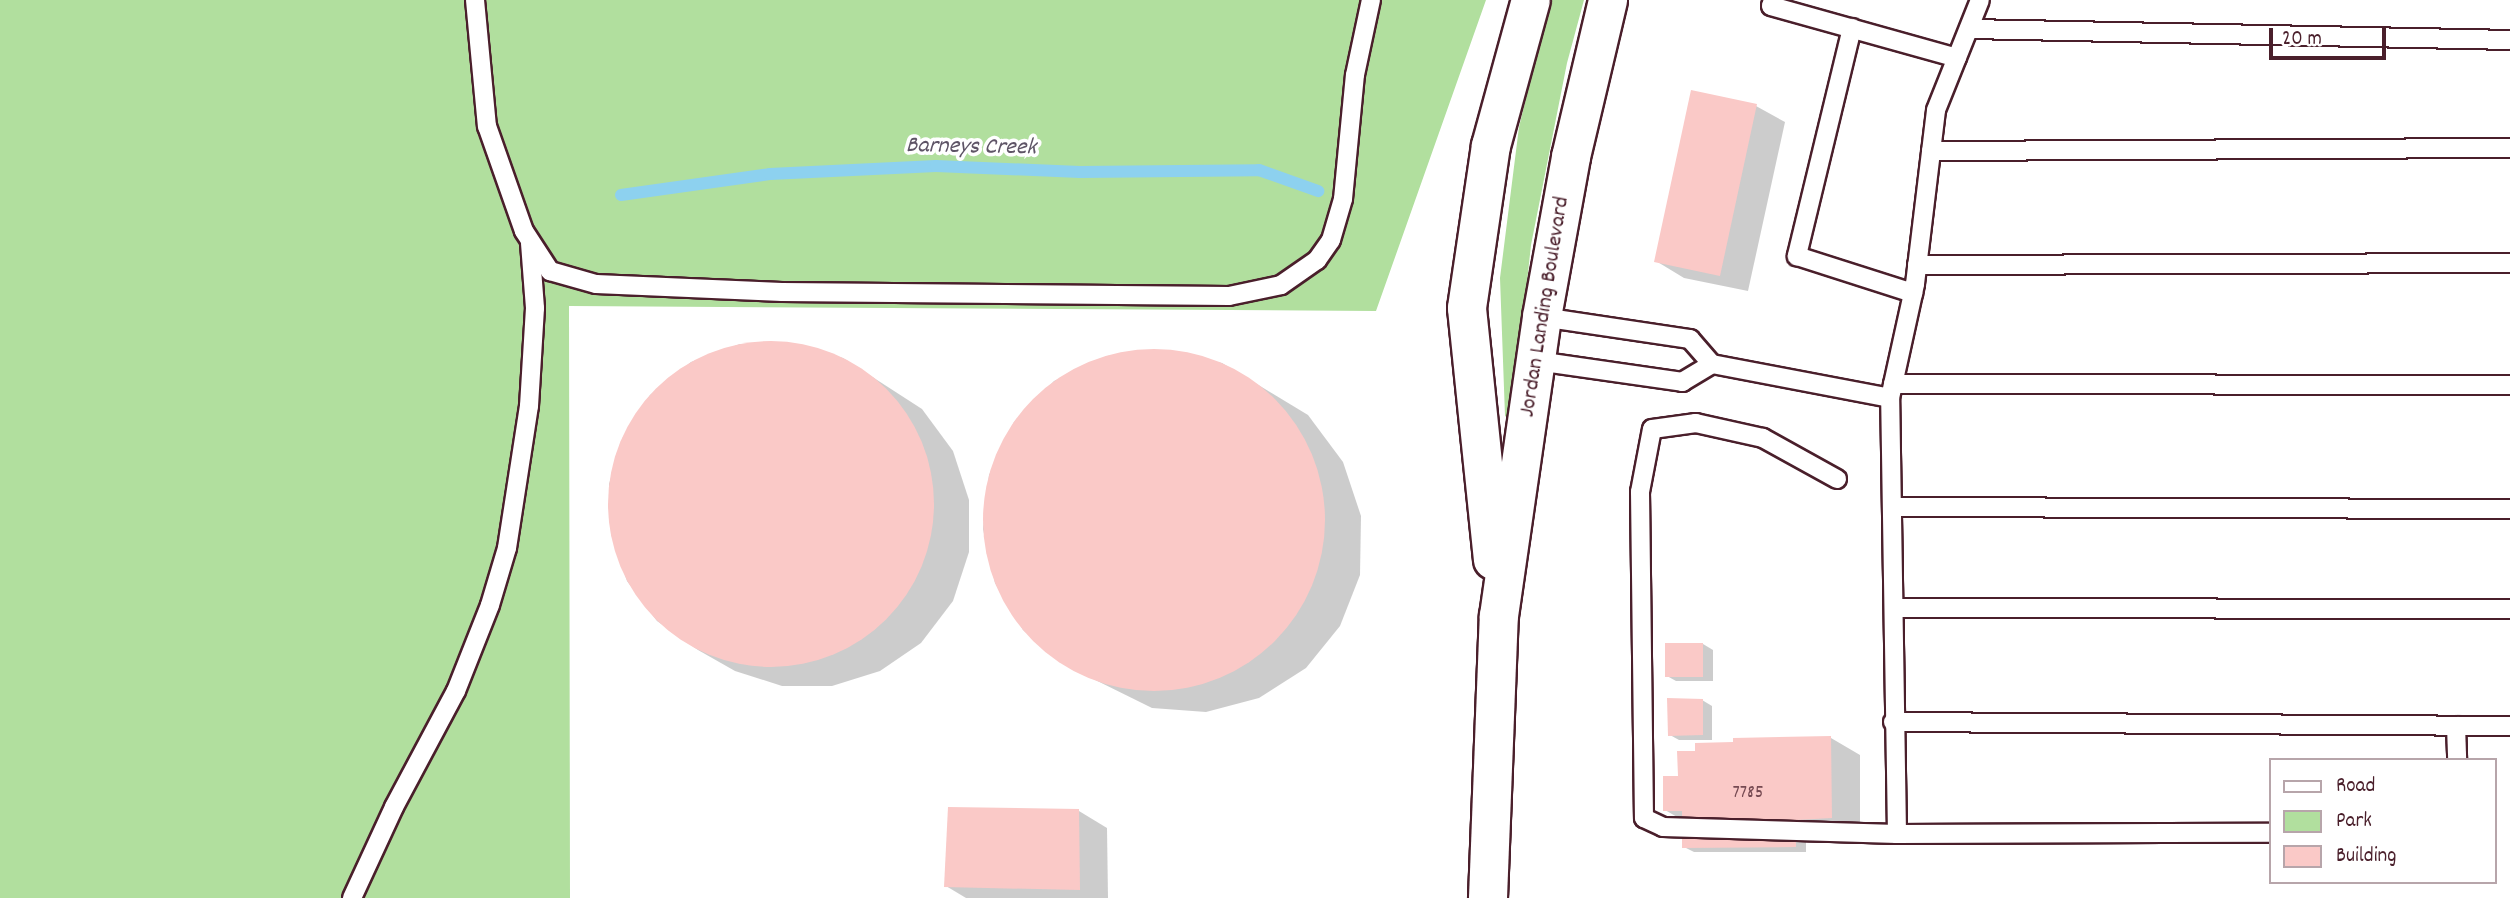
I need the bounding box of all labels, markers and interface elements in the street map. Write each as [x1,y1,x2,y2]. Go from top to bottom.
scale bar [2272,14,2389,58]
text: 20 m [2282,25,2322,55]
water label: Barneys Creek [906,132,1036,164]
street label: Jordan Landing Boulevard [1515,195,1577,419]
legend [2268,758,2496,884]
text: Road [2336,772,2375,802]
house number: 7785 [1733,783,1763,805]
text: Park [2336,807,2372,837]
text: Building [2336,842,2396,872]

